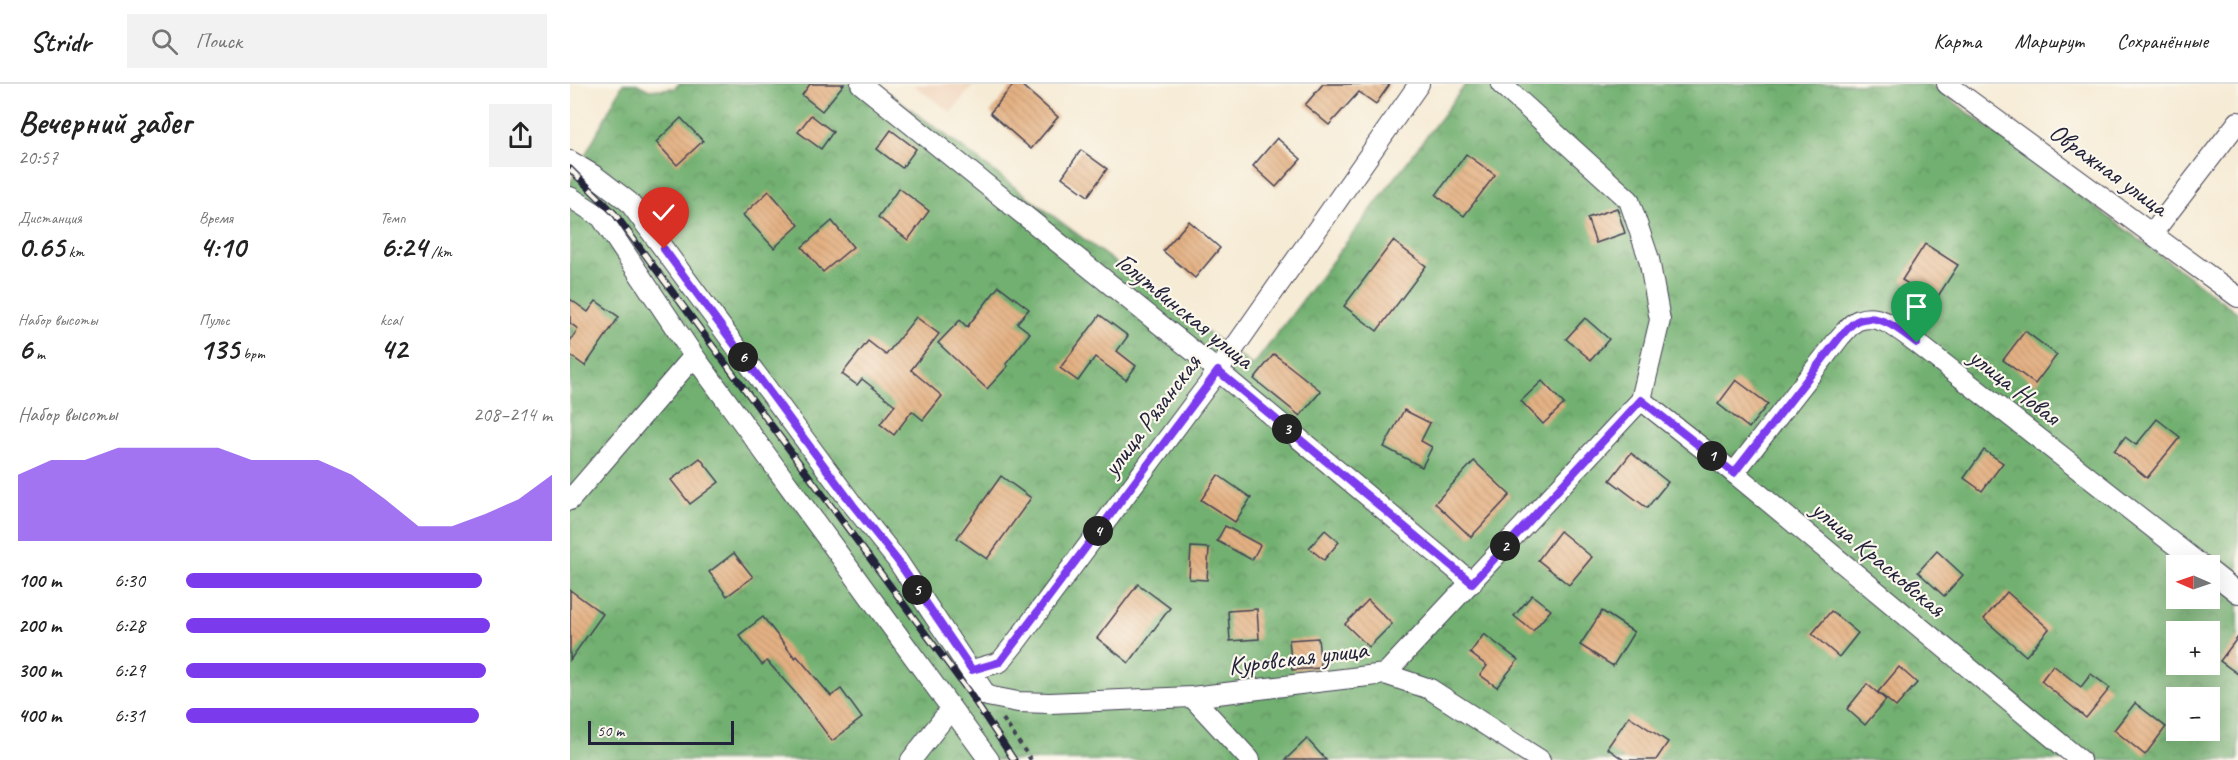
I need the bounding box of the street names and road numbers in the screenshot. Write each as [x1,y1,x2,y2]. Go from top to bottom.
street label: Овражная улица [2043,115,2177,225]
street label: Голутвинская улица [1109,245,1262,377]
street label: улица Новая [1961,339,2069,434]
street label: улица Рязанская [1094,346,1209,484]
street label: улица Красковская [1803,491,1954,625]
street label: Куровская улица [1227,632,1371,682]

